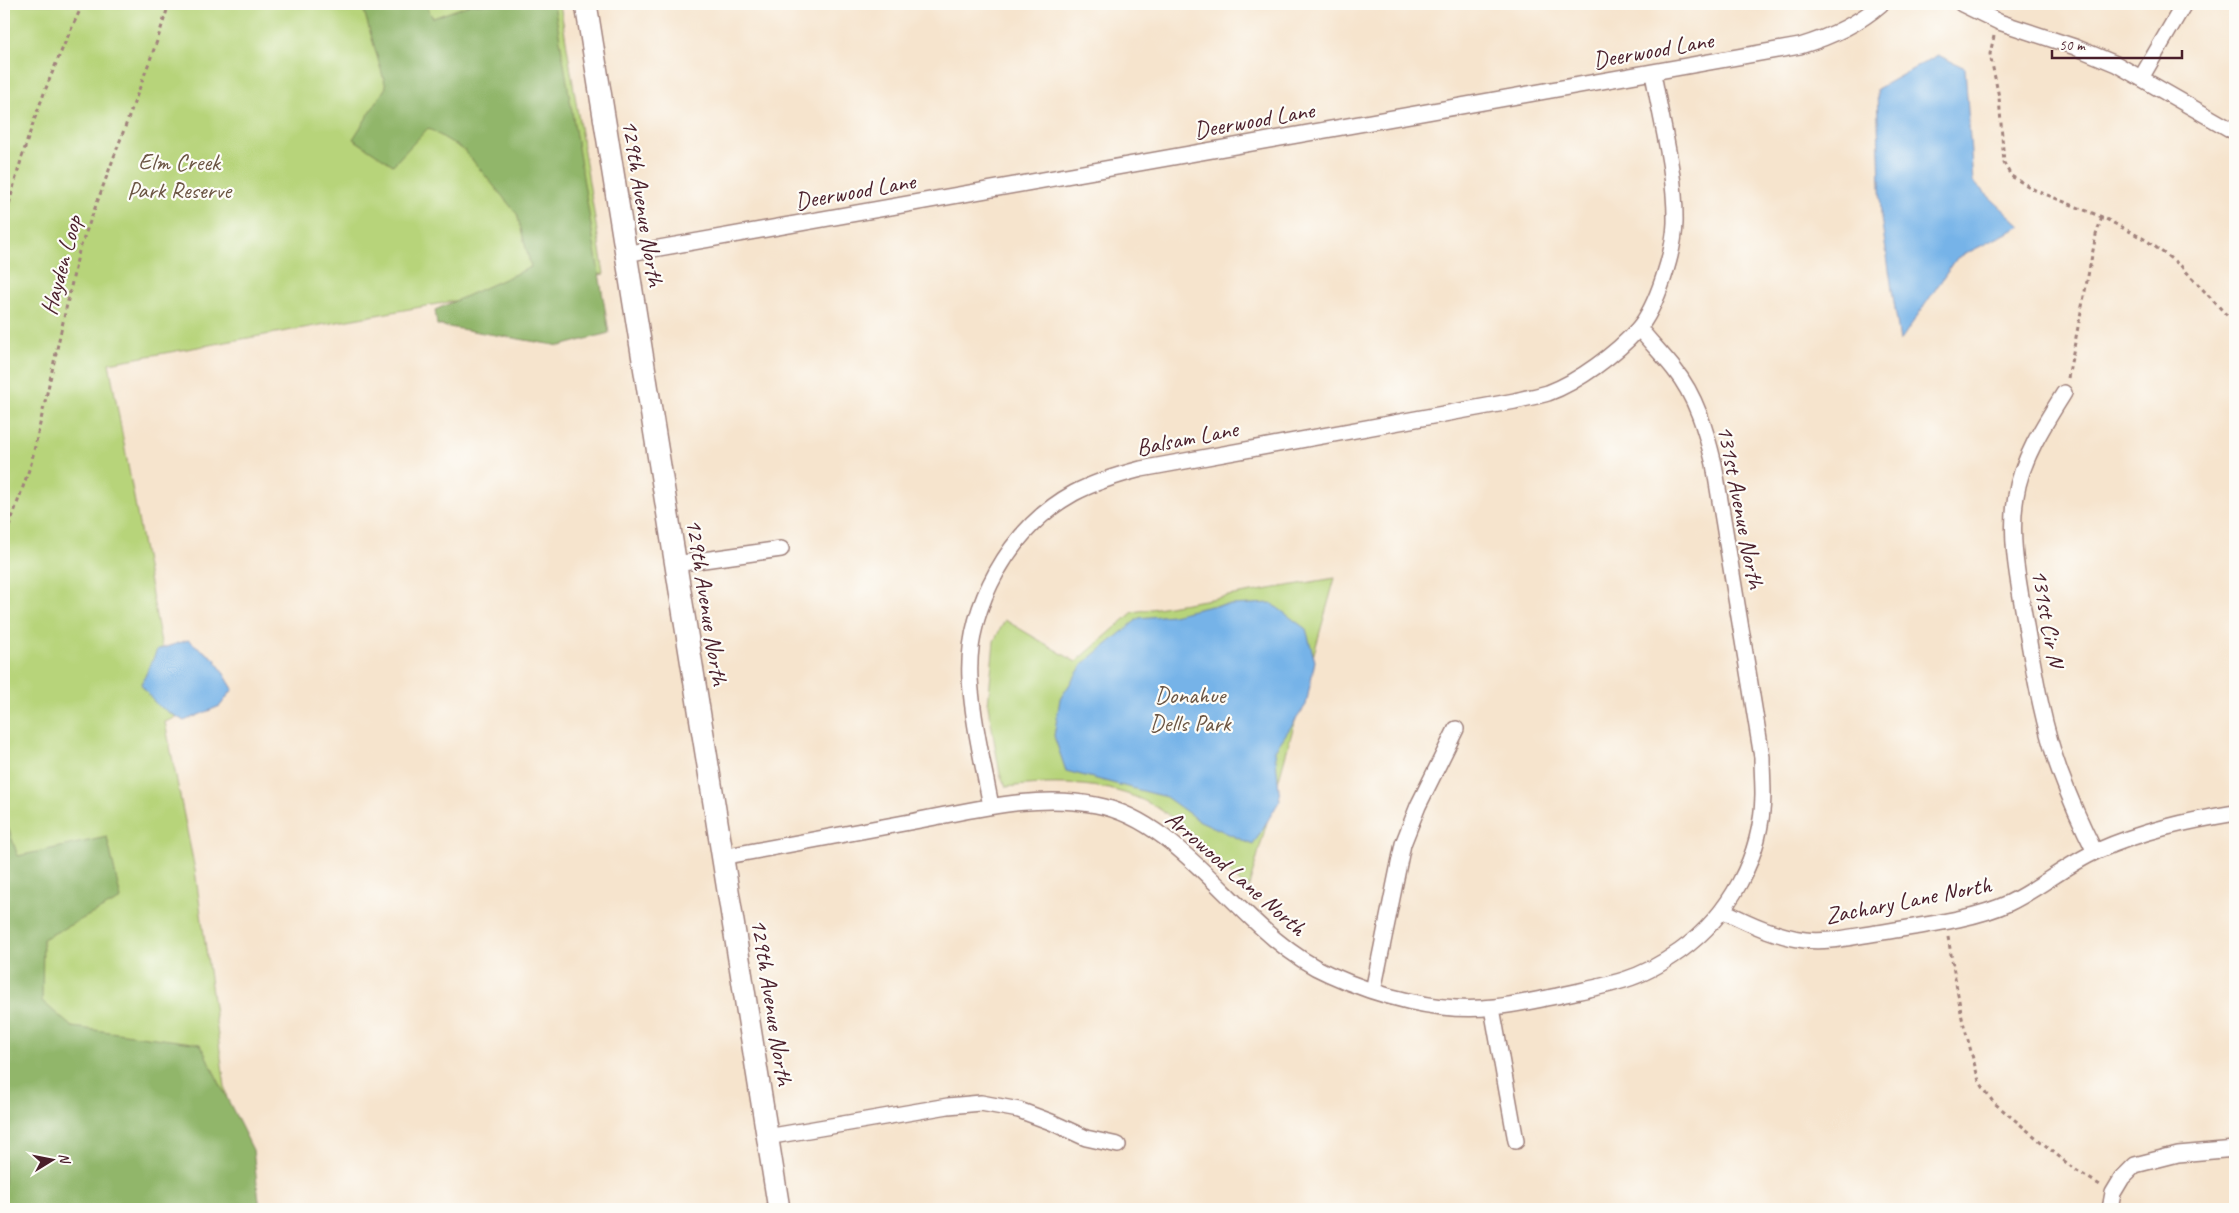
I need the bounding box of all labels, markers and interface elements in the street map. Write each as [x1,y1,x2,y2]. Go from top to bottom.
street label: Deerwood Lane [1591,24,1718,75]
scale bar [2052,28,2182,60]
text: 50 m [2059,36,2086,55]
street label: Deerwood Lane [1192,94,1319,145]
street label: 129th Avenue North [615,117,671,290]
park label: Elm Creek Park Reserve [127,147,233,205]
street label: Deerwood Lane [793,165,920,216]
street label: Hayden Loop [33,211,89,318]
street label: Balsam Lane [1134,413,1242,463]
street label: 131st Avenue North [1710,423,1772,593]
street label: 129th Avenue North [679,516,735,689]
street label: 131st Cir N [2025,567,2072,672]
park label: Donahue Dells Park [1149,680,1233,738]
street label: Arrowood Lane North [1159,804,1313,943]
street label: Zachary Lane North [1823,869,1995,931]
street label: 129th Avenue North [744,916,800,1089]
north arrow [28,1136,78,1186]
text: N [55,1152,74,1166]

